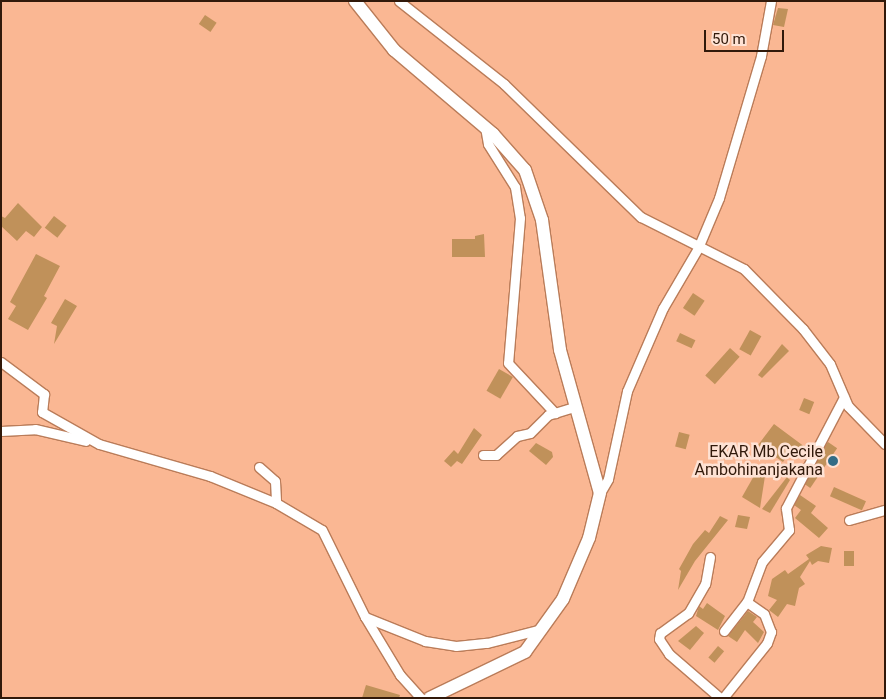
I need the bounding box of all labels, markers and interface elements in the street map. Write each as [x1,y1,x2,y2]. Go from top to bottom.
scale bar [706,20,786,52]
text: 50 m [712,30,746,48]
place label: EKAR Mb Cecile Ambohinanjakana [694,442,823,480]
marker: EKAR Mb Cecile Ambohinanjakana [827,455,839,467]

